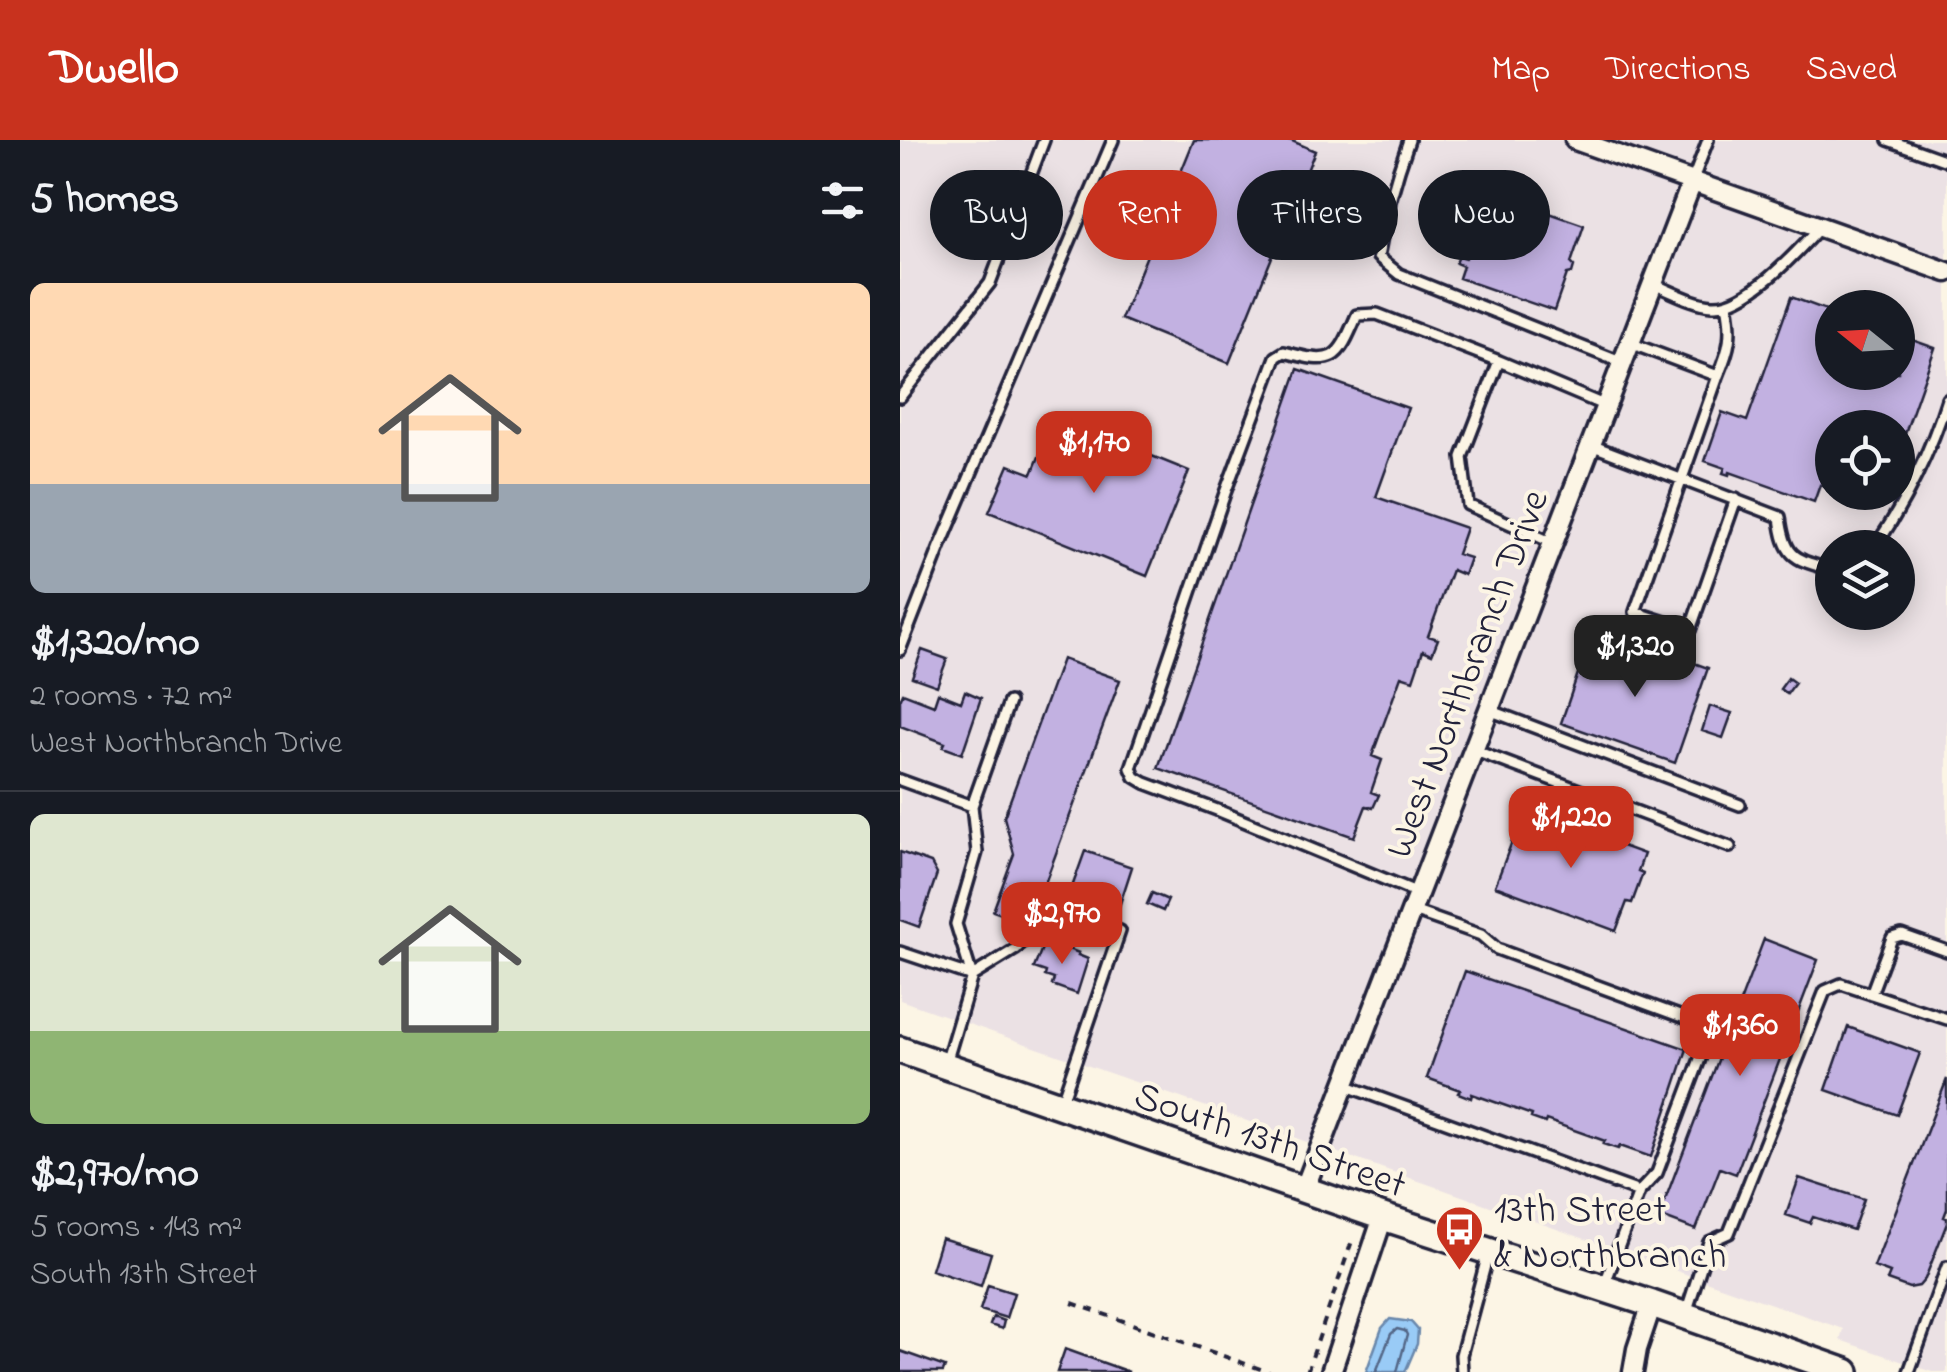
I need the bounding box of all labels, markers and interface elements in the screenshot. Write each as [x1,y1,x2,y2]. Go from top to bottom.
text: Dwello [50,35,179,105]
text: Map [1491,45,1550,96]
text: Directions [1605,45,1751,96]
text: Saved [1806,45,1897,96]
text: 5 homes [30,170,179,231]
chip: Buy [930,170,1063,260]
chip: Rent [1083,170,1217,260]
chip: Filters [1237,170,1398,260]
chip: New [1418,170,1550,260]
icon: filters [815,173,870,228]
north arrow [1815,290,1915,390]
map controls [1815,290,1915,630]
icon: home [360,348,540,528]
button: locate [1815,410,1915,510]
pin: $1,170 [1013,411,1175,496]
text: $1,170 [1058,420,1130,467]
street label: West Northbranch Drive [1372,482,1567,867]
button: layers [1815,530,1915,630]
text: $1,320/mo [30,613,200,674]
pin: $1,320 [1554,615,1716,700]
text: $1,320 [1596,624,1674,671]
text: 2 rooms · 72 m² [30,674,232,721]
text: West Northbranch Drive [30,721,342,768]
pin: $1,220 [1490,786,1652,871]
text: $1,220 [1531,795,1611,842]
icon: home [360,879,540,1059]
pin: $2,970 [981,882,1143,967]
text: $2,970 [1023,891,1101,938]
pin: $1,360 [1659,994,1821,1079]
text: $1,360 [1702,1003,1778,1050]
street label: South 13th Street [1126,1068,1413,1216]
text: $2,970/mo [30,1144,199,1205]
place label: 13th Street & Northbranch [1494,1182,1727,1287]
bus stop icon: 13th Street & Northbranch [1433,1204,1485,1272]
text: 5 rooms · 143 m² [30,1205,242,1252]
text: South 13th Street [30,1252,257,1299]

